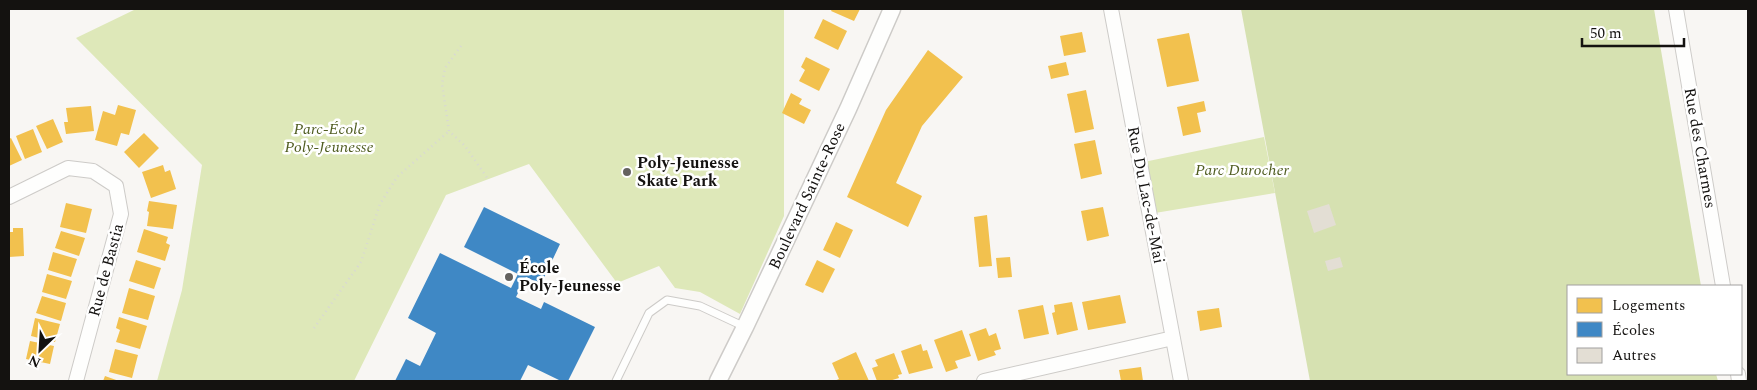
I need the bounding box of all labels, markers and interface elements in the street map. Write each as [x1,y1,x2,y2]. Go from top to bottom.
scale bar [1582,15,1684,47]
text: 50 m [1590,22,1622,45]
street label: Rue des Charmes [1678,86,1722,210]
park label: Parc-École Poly-Jeunesse [284,117,374,159]
street label: Boulevard Sainte-Rose [762,118,852,274]
street label: Rue Du Lac-de-Mai [1121,124,1171,266]
place label: Poly-Jeunesse Skate Park [637,151,739,193]
park label: Parc Durocher [1195,158,1289,182]
marker: Poly-Jeunesse Skate Park [621,166,633,178]
street label: Rue de Bastia [82,221,130,319]
place label: École Poly-Jeunesse [519,256,621,298]
marker: École Poly-Jeunesse [503,271,515,283]
legend [1567,285,1742,375]
text: Logements [1612,294,1686,317]
text: Écoles [1612,319,1655,342]
north arrow [15,325,65,375]
text: Autres [1612,344,1657,367]
text: N [25,349,44,373]

